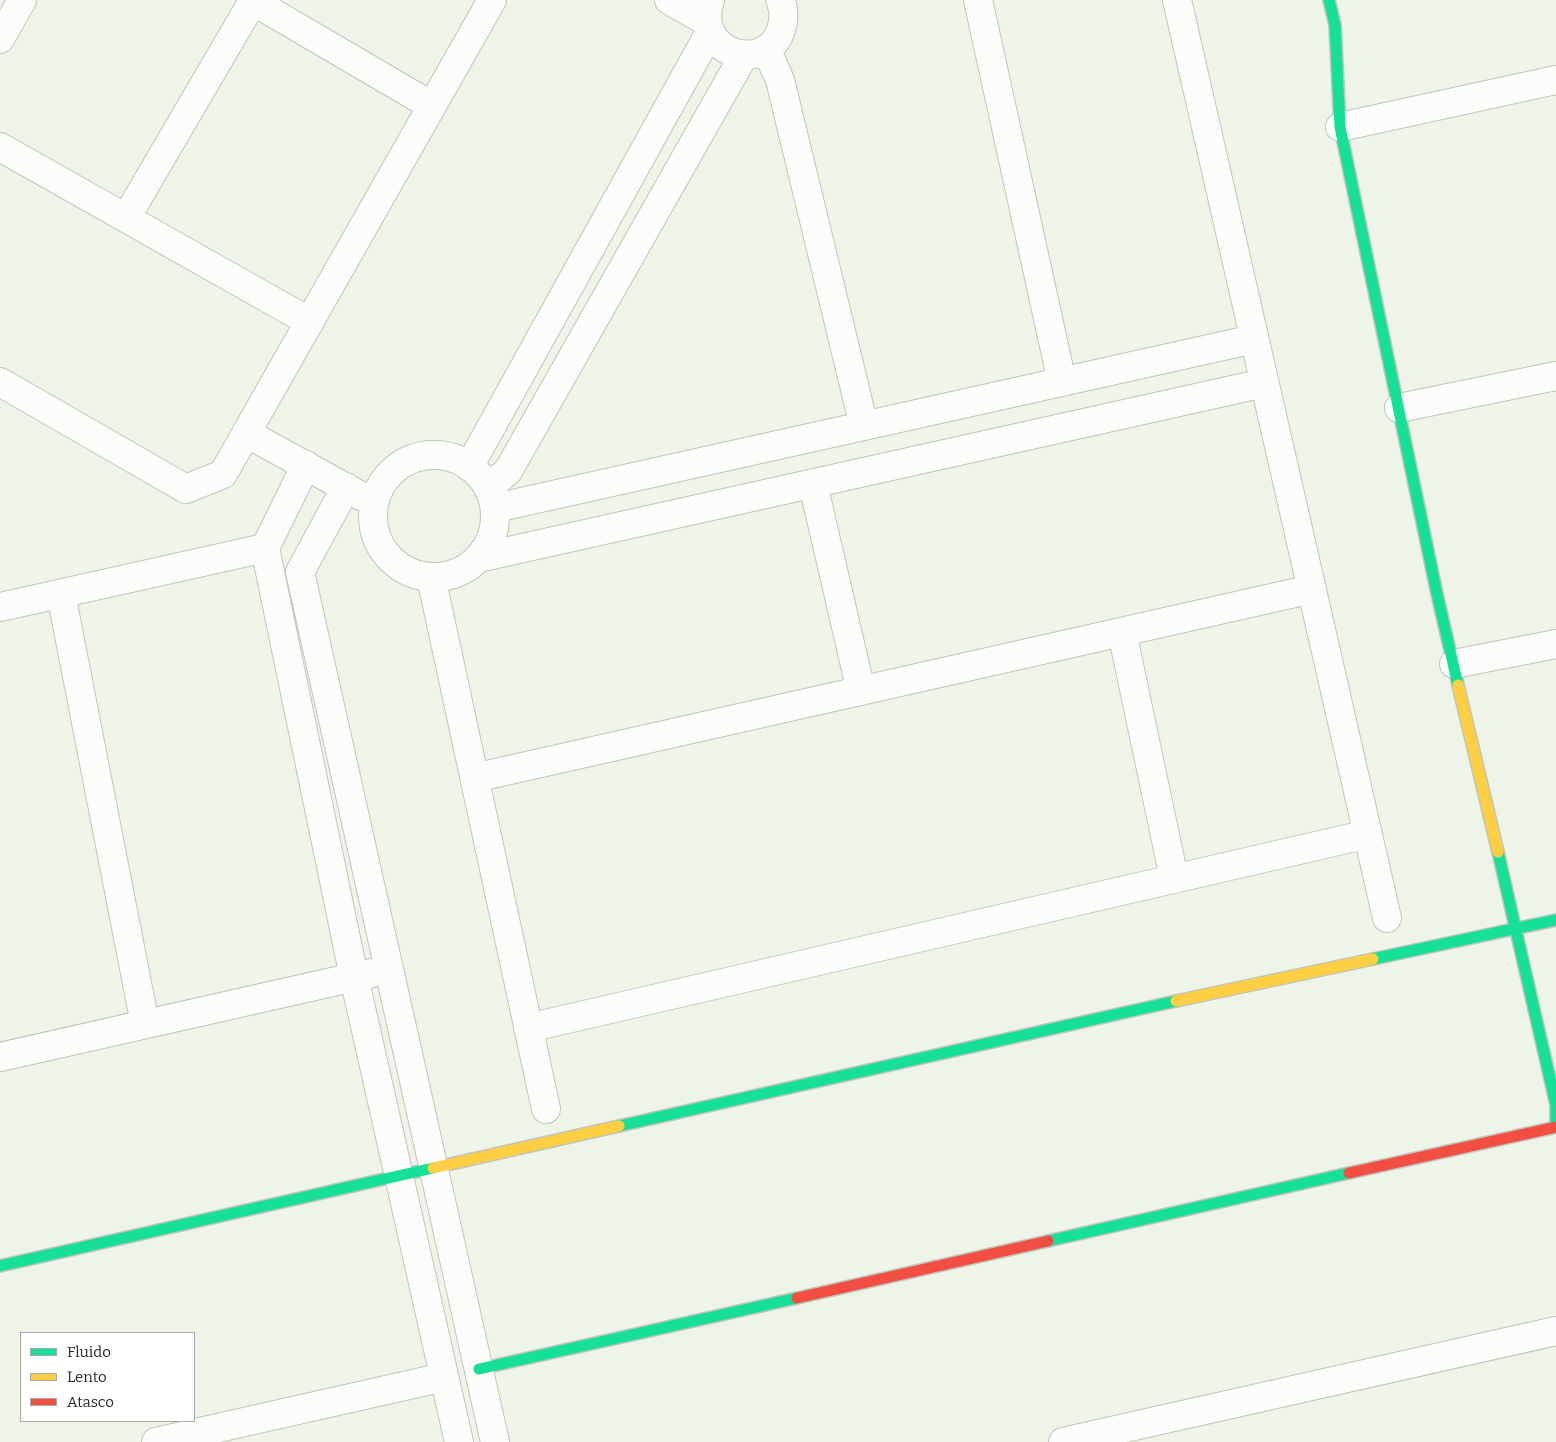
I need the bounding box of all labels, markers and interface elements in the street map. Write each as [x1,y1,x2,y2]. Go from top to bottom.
legend [20,1332,195,1422]
text: Fluido [67,1343,111,1361]
text: Lento [67,1368,107,1386]
text: Atasco [67,1393,114,1411]

